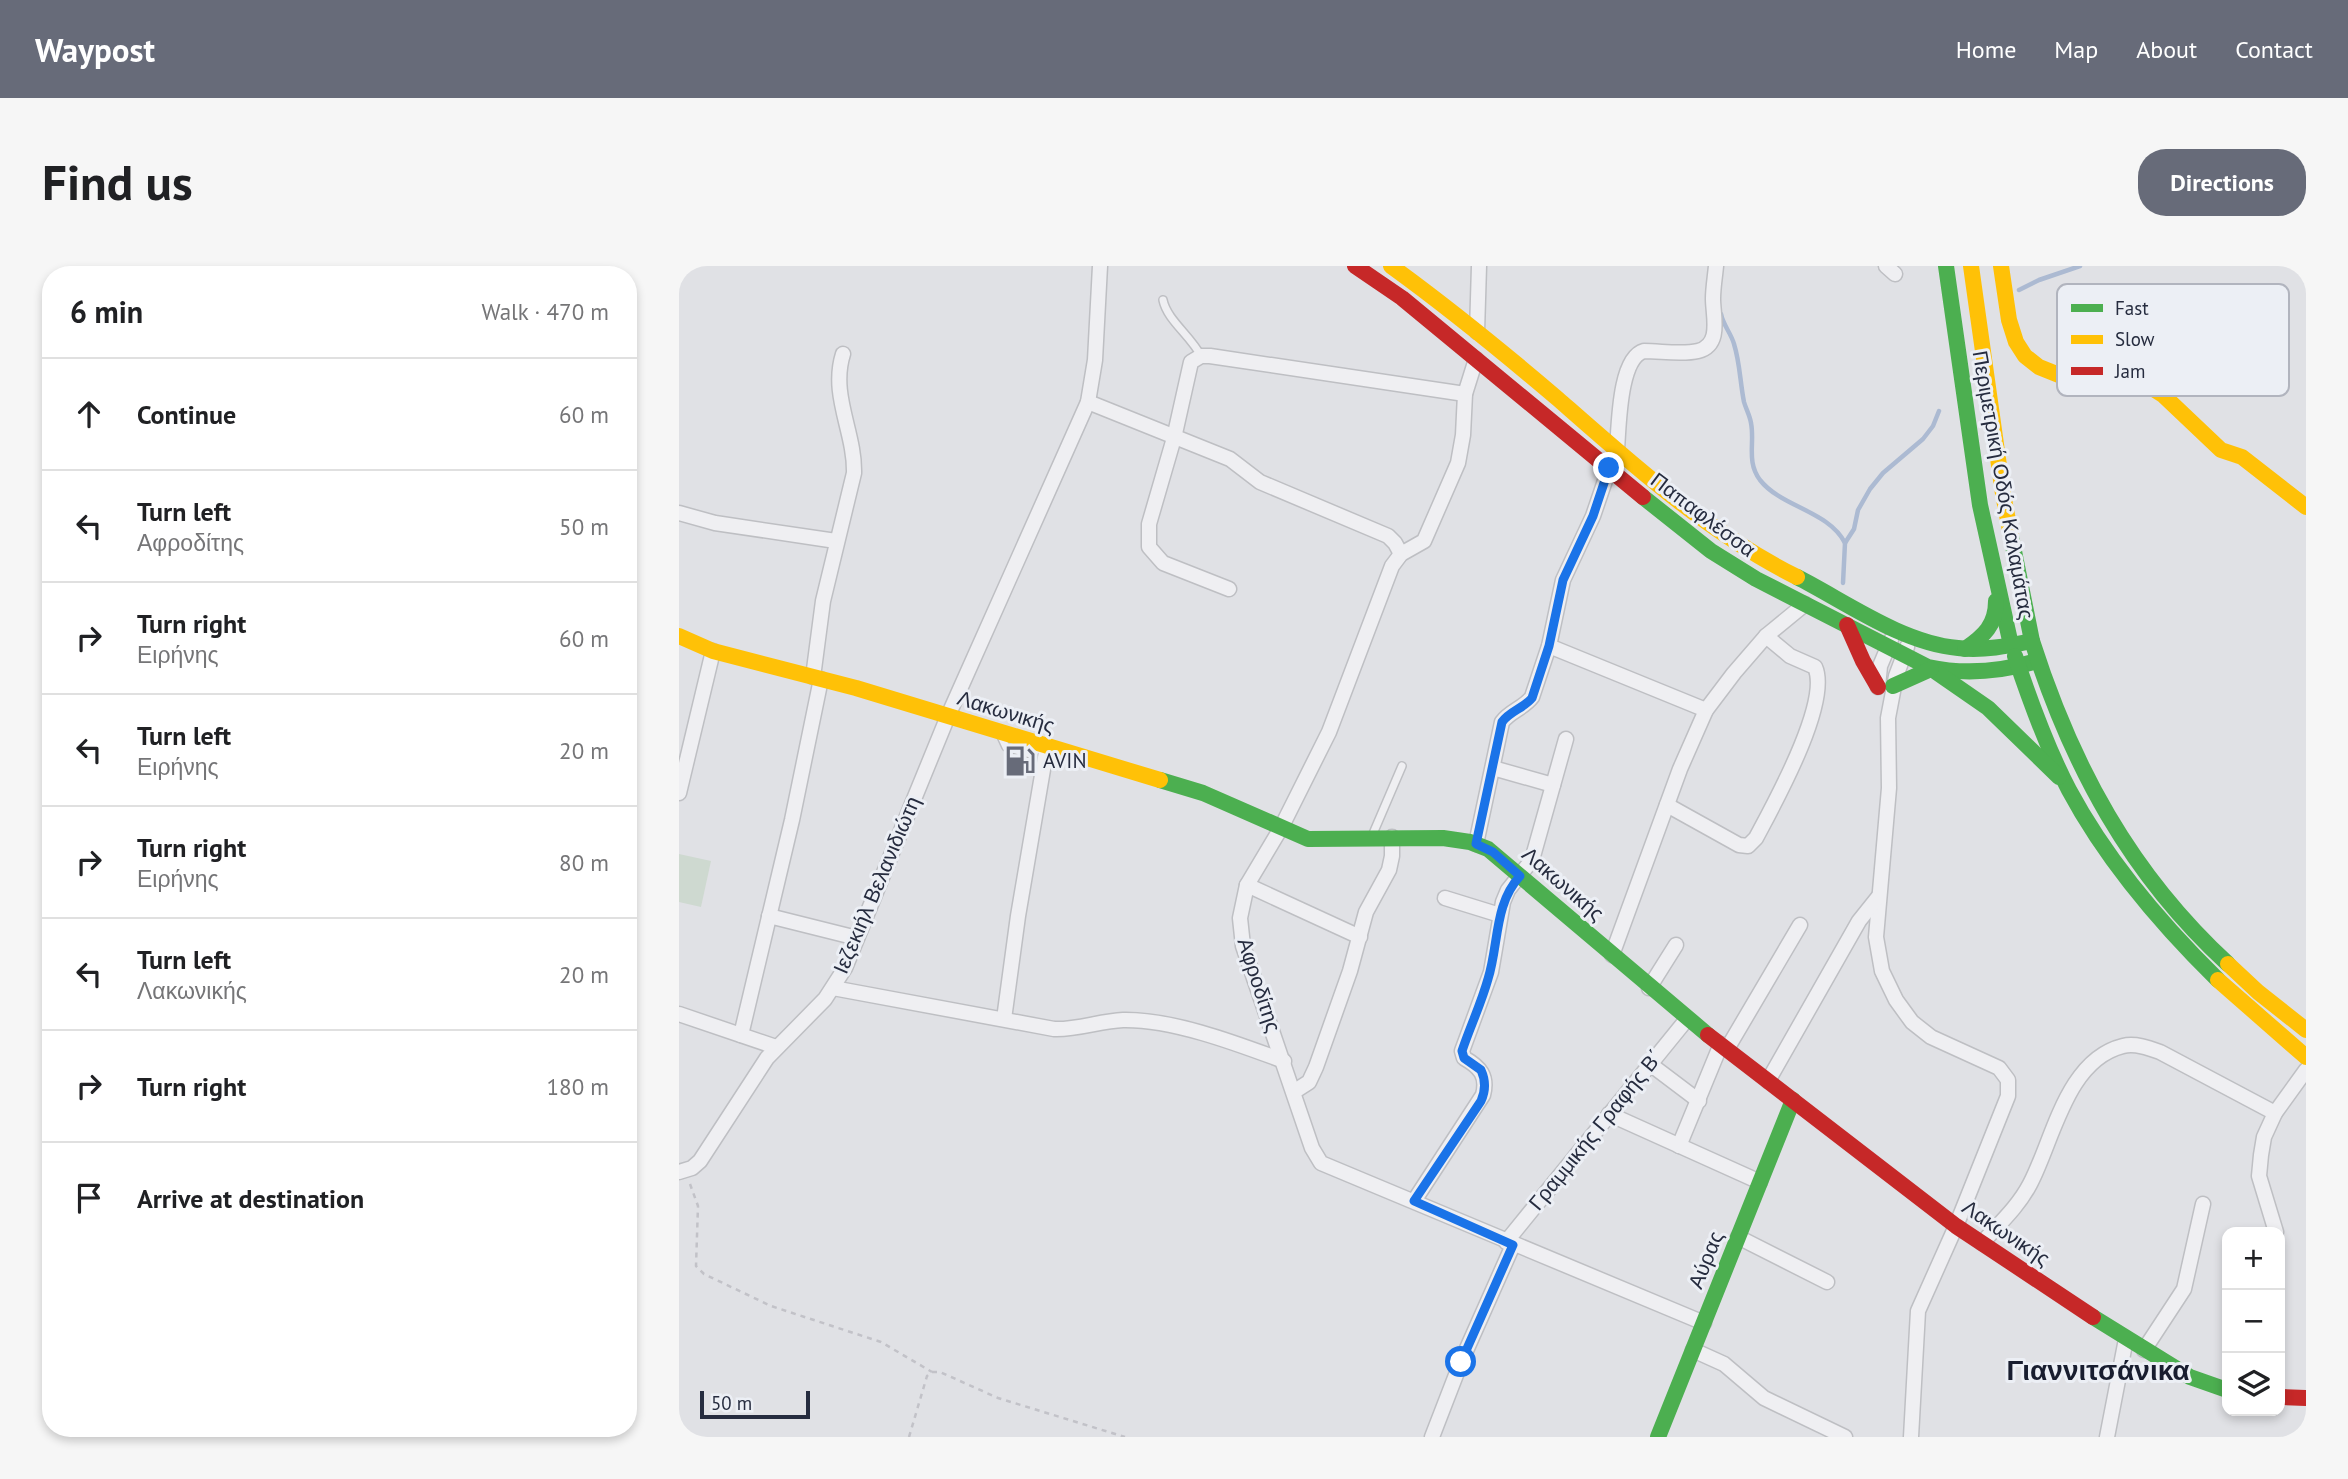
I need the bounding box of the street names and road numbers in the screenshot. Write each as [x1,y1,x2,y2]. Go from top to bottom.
street label: Περιμετρική Οδός Καλαμάτας [1967,348,2040,621]
street label: Παπαφλέσσα [1645,466,1761,563]
street label: Λακωνικής [954,684,1058,739]
street label: Ιεζεκιήλ Βελανιδιώτη [827,792,926,978]
street label: Λακωνικής [1517,841,1610,927]
street label: Αφροδίτης [1232,934,1287,1035]
street label: Γραμμικής Γραφής Β΄ [1522,1044,1669,1216]
street label: Λακωνικής [1957,1193,2055,1272]
street label: Αύρας [1682,1227,1729,1293]

